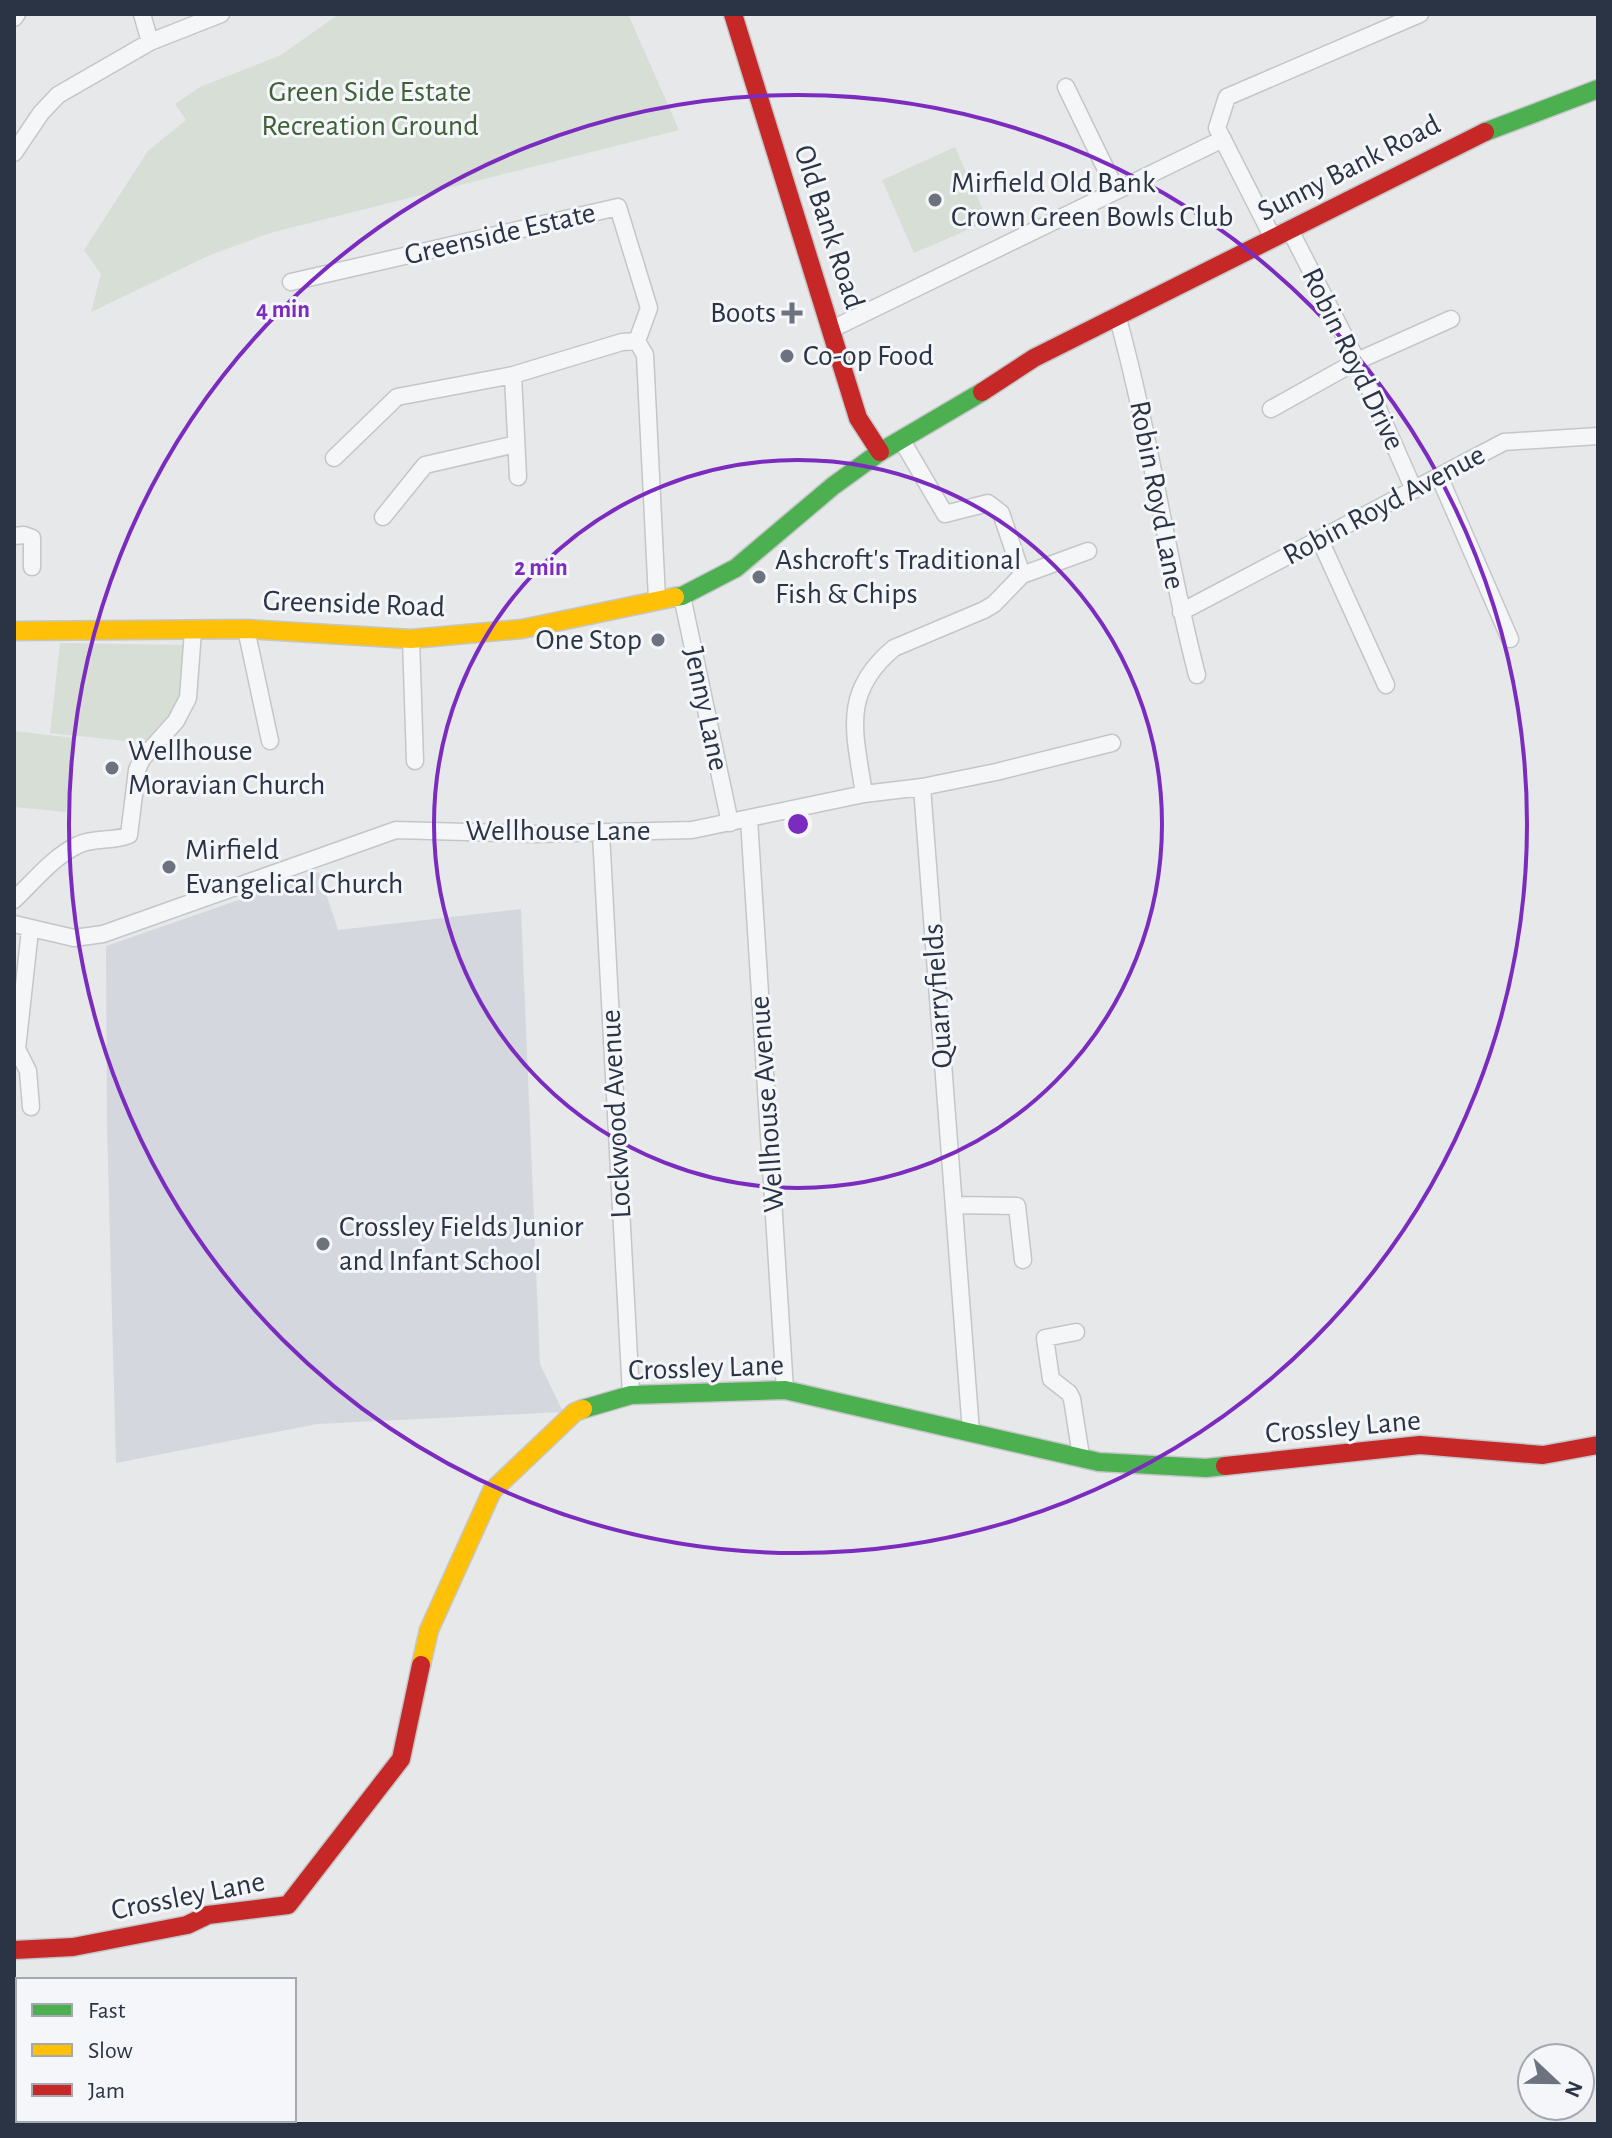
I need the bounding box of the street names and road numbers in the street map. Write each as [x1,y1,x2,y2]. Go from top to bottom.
street label: Sunny Bank Road [1253,109,1445,227]
street label: Old Bank Road [788,141,870,313]
street label: Greenside Estate [402,197,598,271]
street label: Robin Royd Drive [1296,263,1410,455]
street label: Robin Royd Lane [1124,398,1190,592]
street label: Robin Royd Avenue [1278,439,1490,571]
street label: Greenside Road [262,586,446,622]
street label: Jenny Lane [678,644,734,774]
street label: Wellhouse Lane [466,816,650,846]
street label: Quarryfields [918,923,958,1069]
street label: Wellhouse Avenue [744,995,790,1213]
street label: Lockwood Avenue [596,1009,636,1219]
street label: Crossley Lane [628,1350,784,1386]
street label: Crossley Lane [1264,1405,1422,1449]
street label: Crossley Lane [109,1866,267,1926]

